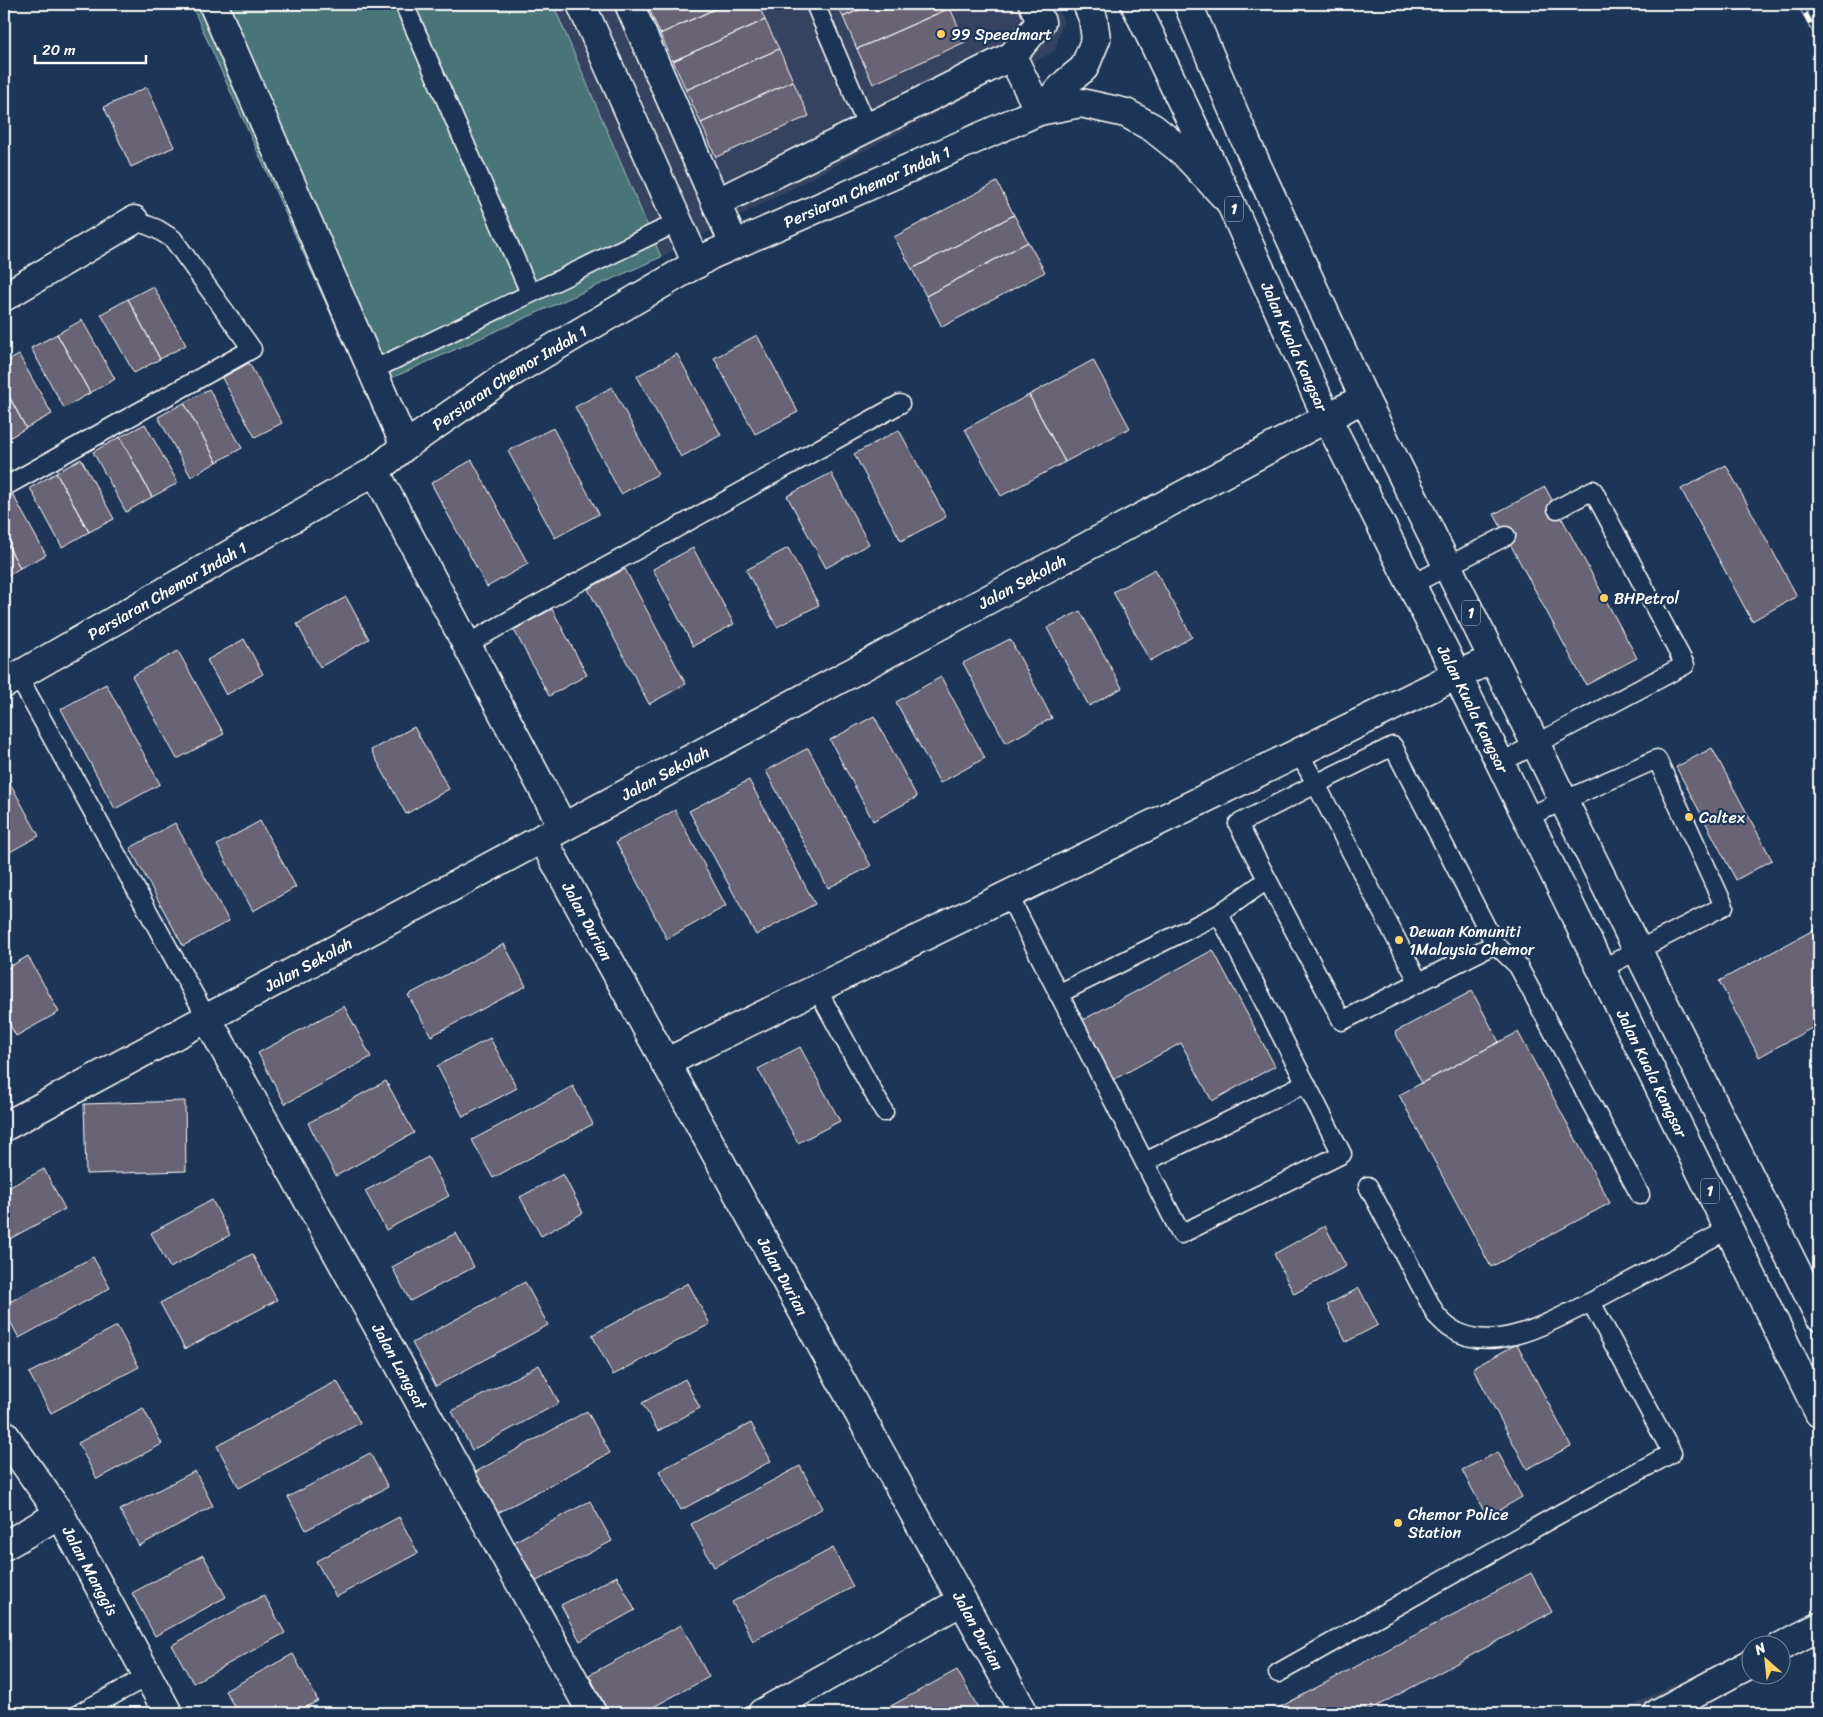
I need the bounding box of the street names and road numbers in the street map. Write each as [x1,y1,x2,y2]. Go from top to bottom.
street label: Persiaran Chemor Indah 1 [779,137,956,237]
road number: 1 [1225,196,1243,222]
street label: Jalan Kuala Kangsar [1252,276,1337,418]
street label: Persiaran Chemor Indah 1 [426,317,593,438]
street label: Persiaran Chemor Indah 1 [82,533,253,648]
street label: Jalan Sekolah [972,546,1072,618]
road number: 1 [1462,600,1480,626]
street label: Jalan Kuala Kangsar [1429,639,1518,779]
street label: Jalan Sekolah [615,738,715,809]
street label: Jalan Durian [553,876,621,967]
street label: Jalan Sekolah [258,929,358,1000]
street label: Jalan Kuala Kangsar [1608,1003,1696,1144]
road number: 1 [1701,1178,1719,1204]
street label: Jalan Durian [749,1230,817,1322]
street label: Jalan Langsat [363,1317,435,1415]
street label: Jalan Manggis [54,1520,127,1621]
street label: Jalan Durian [944,1585,1012,1676]

